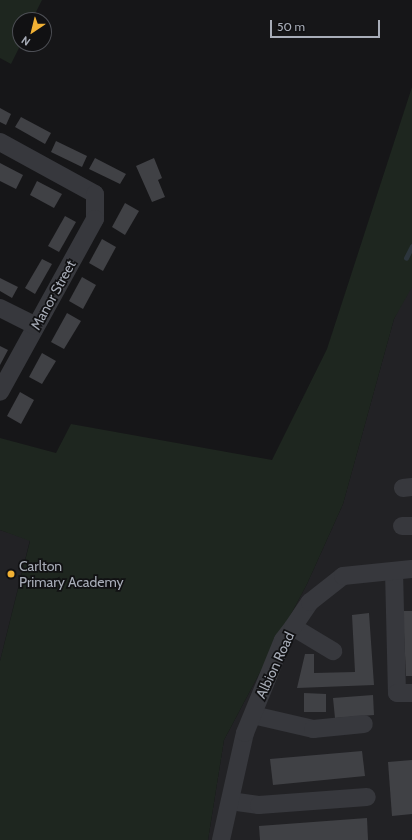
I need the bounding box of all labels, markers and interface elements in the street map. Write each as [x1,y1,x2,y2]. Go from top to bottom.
north arrow [12,12,52,52]
scale bar [272,12,382,38]
text: 50 m [277,19,305,34]
text: N [18,33,33,49]
street label: Manor Street [27,257,79,333]
place label: Carlton Primary Academy [19,558,124,590]
marker: Carlton Primary Academy [6,569,16,579]
street label: Albion Road [252,629,298,701]

